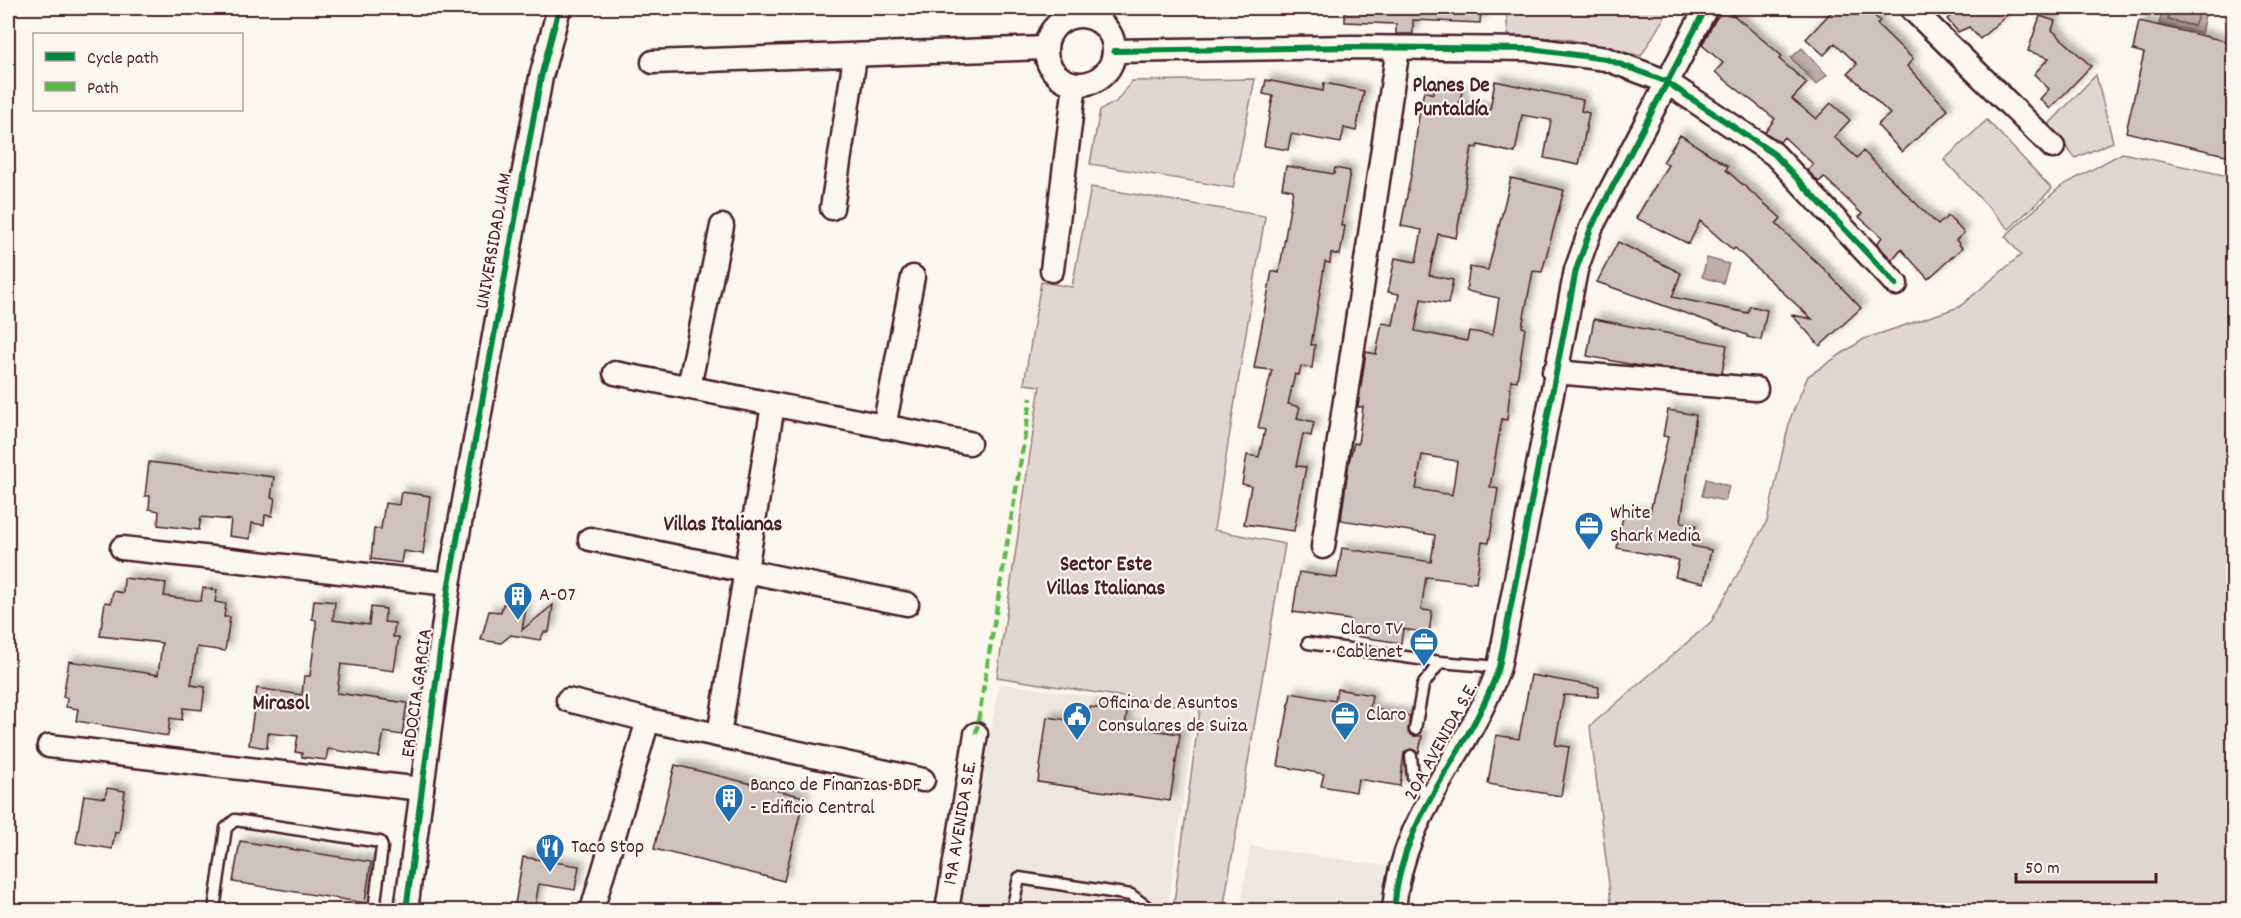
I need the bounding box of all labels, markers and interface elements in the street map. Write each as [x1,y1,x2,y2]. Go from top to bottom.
legend [33,33,243,111]
text: Cycle path [87,47,158,72]
district label: Planes De Puntaldía [1412,72,1490,126]
text: Path [87,77,119,102]
street label: UNIVERSIDAD UAM [469,171,521,311]
place label: White Shark Media [1610,500,1701,551]
office icon: White Shark Media [1573,510,1605,552]
district label: Villas Italianas [664,511,782,541]
district label: Sector Este Villas Italianas [1047,551,1165,605]
building icon: A-07 [502,580,534,622]
place label: A-07 [539,582,575,610]
place label: Claro TV - Cablenet [1325,616,1403,667]
office icon: Claro TV - Cablenet [1408,626,1440,668]
street label: ERDOCIA GARCIA [395,627,441,759]
street label: 20A AVENIDA S.E. [1398,678,1486,806]
district label: Mirasol [253,690,310,720]
place label: Oficina de Asuntos Consulares de Suiza [1098,690,1248,741]
public building icon: Oficina de Asuntos Consulares de Suiza [1061,700,1093,742]
office icon: Claro [1329,700,1361,742]
place label: Claro [1366,702,1406,730]
street label: 19A AVENIDA S.E. [937,759,985,887]
place label: Banco de Finanzas BDF - Edificio Central [750,772,922,823]
building icon: Banco de Finanzas BDF - Edificio Central [713,782,745,824]
restaurant icon: Taco Stop [534,832,566,874]
place label: Taco Stop [571,834,644,862]
scale bar [2016,846,2156,884]
text: 50 m [2025,857,2060,882]

